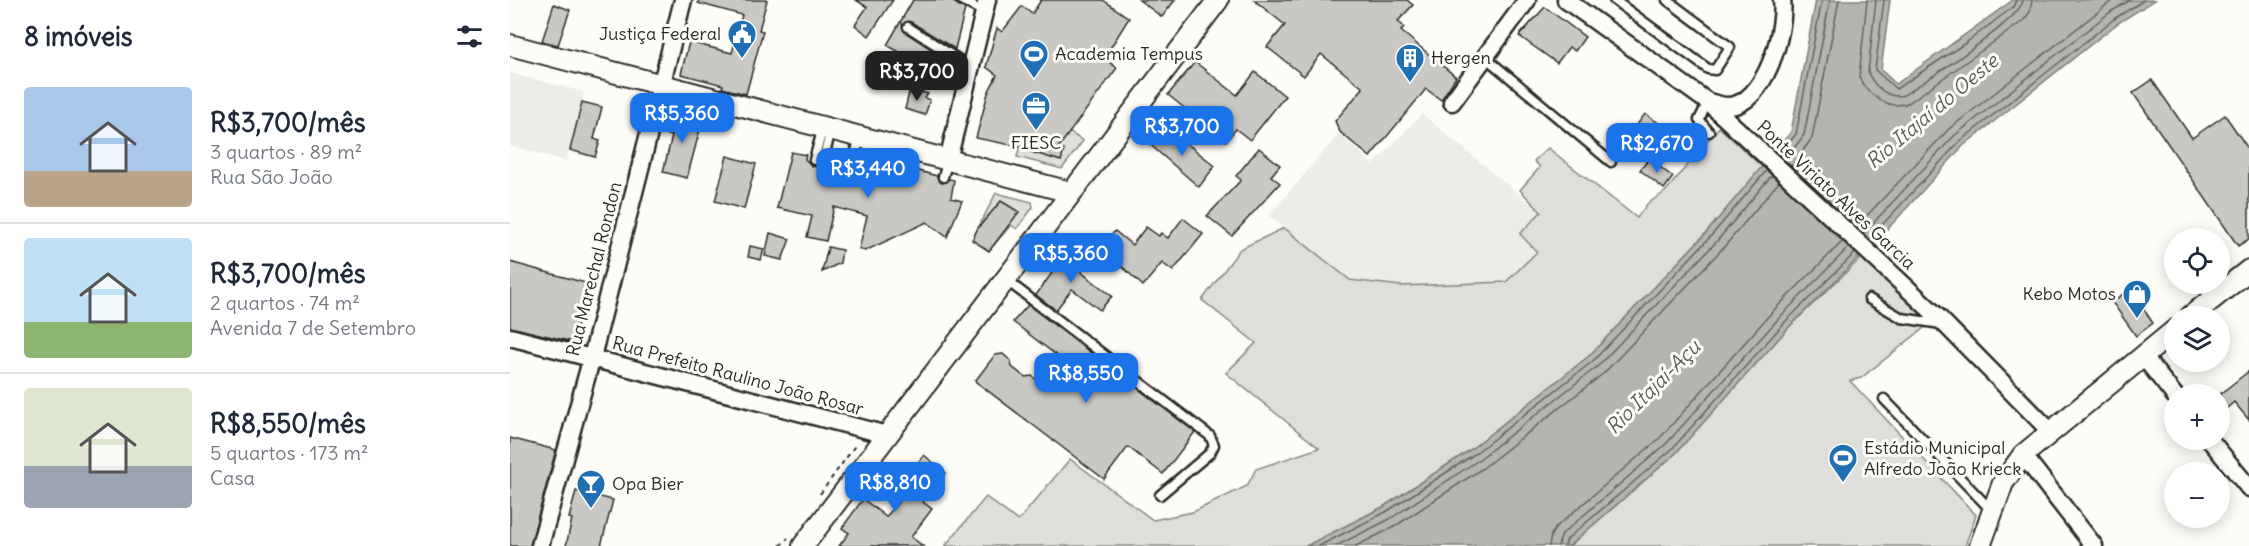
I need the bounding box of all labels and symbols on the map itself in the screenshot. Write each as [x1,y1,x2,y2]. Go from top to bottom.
public building icon: Justiça Federal [726,18,758,60]
place label: Justiça Federal [599,22,721,45]
sports icon: Academia Tempus [1018,38,1050,80]
place label: Academia Tempus [1055,42,1203,65]
building icon: Hergen [1394,42,1426,84]
place label: Hergen [1431,46,1491,69]
water label: Rio Itajaí do Oeste [1860,47,2004,173]
pin: R$3,700 [862,51,972,102]
office icon: FIESC [1020,90,1052,132]
pin: R$5,360 [627,93,737,144]
pin: R$3,700 [1127,106,1237,157]
street label: Ponte Viriato Alves Garcia [1752,115,1920,274]
pin: R$2,670 [1602,123,1712,174]
place label: FIESC [1011,131,1061,154]
pin: R$3,440 [813,148,923,199]
street label: Rua Marechal Rondon [561,179,626,358]
pin: R$5,360 [1016,233,1126,284]
shop icon: Kebo Motos [2121,278,2153,320]
place label: Kebo Motos [2022,282,2116,305]
street label: Rua Prefeito Raulino João Rosar [610,331,867,420]
water label: Rio Itajaí-Açu [1600,333,1706,439]
pin: R$8,550 [1031,353,1141,404]
place label: Estádio Municipal Alfredo João Krieck [1864,436,2021,480]
sports icon: Estádio Municipal Alfredo João Krieck [1827,442,1859,484]
pin: R$8,810 [840,462,950,513]
bar icon: Opa Bier [575,468,607,510]
place label: Opa Bier [612,472,684,495]

